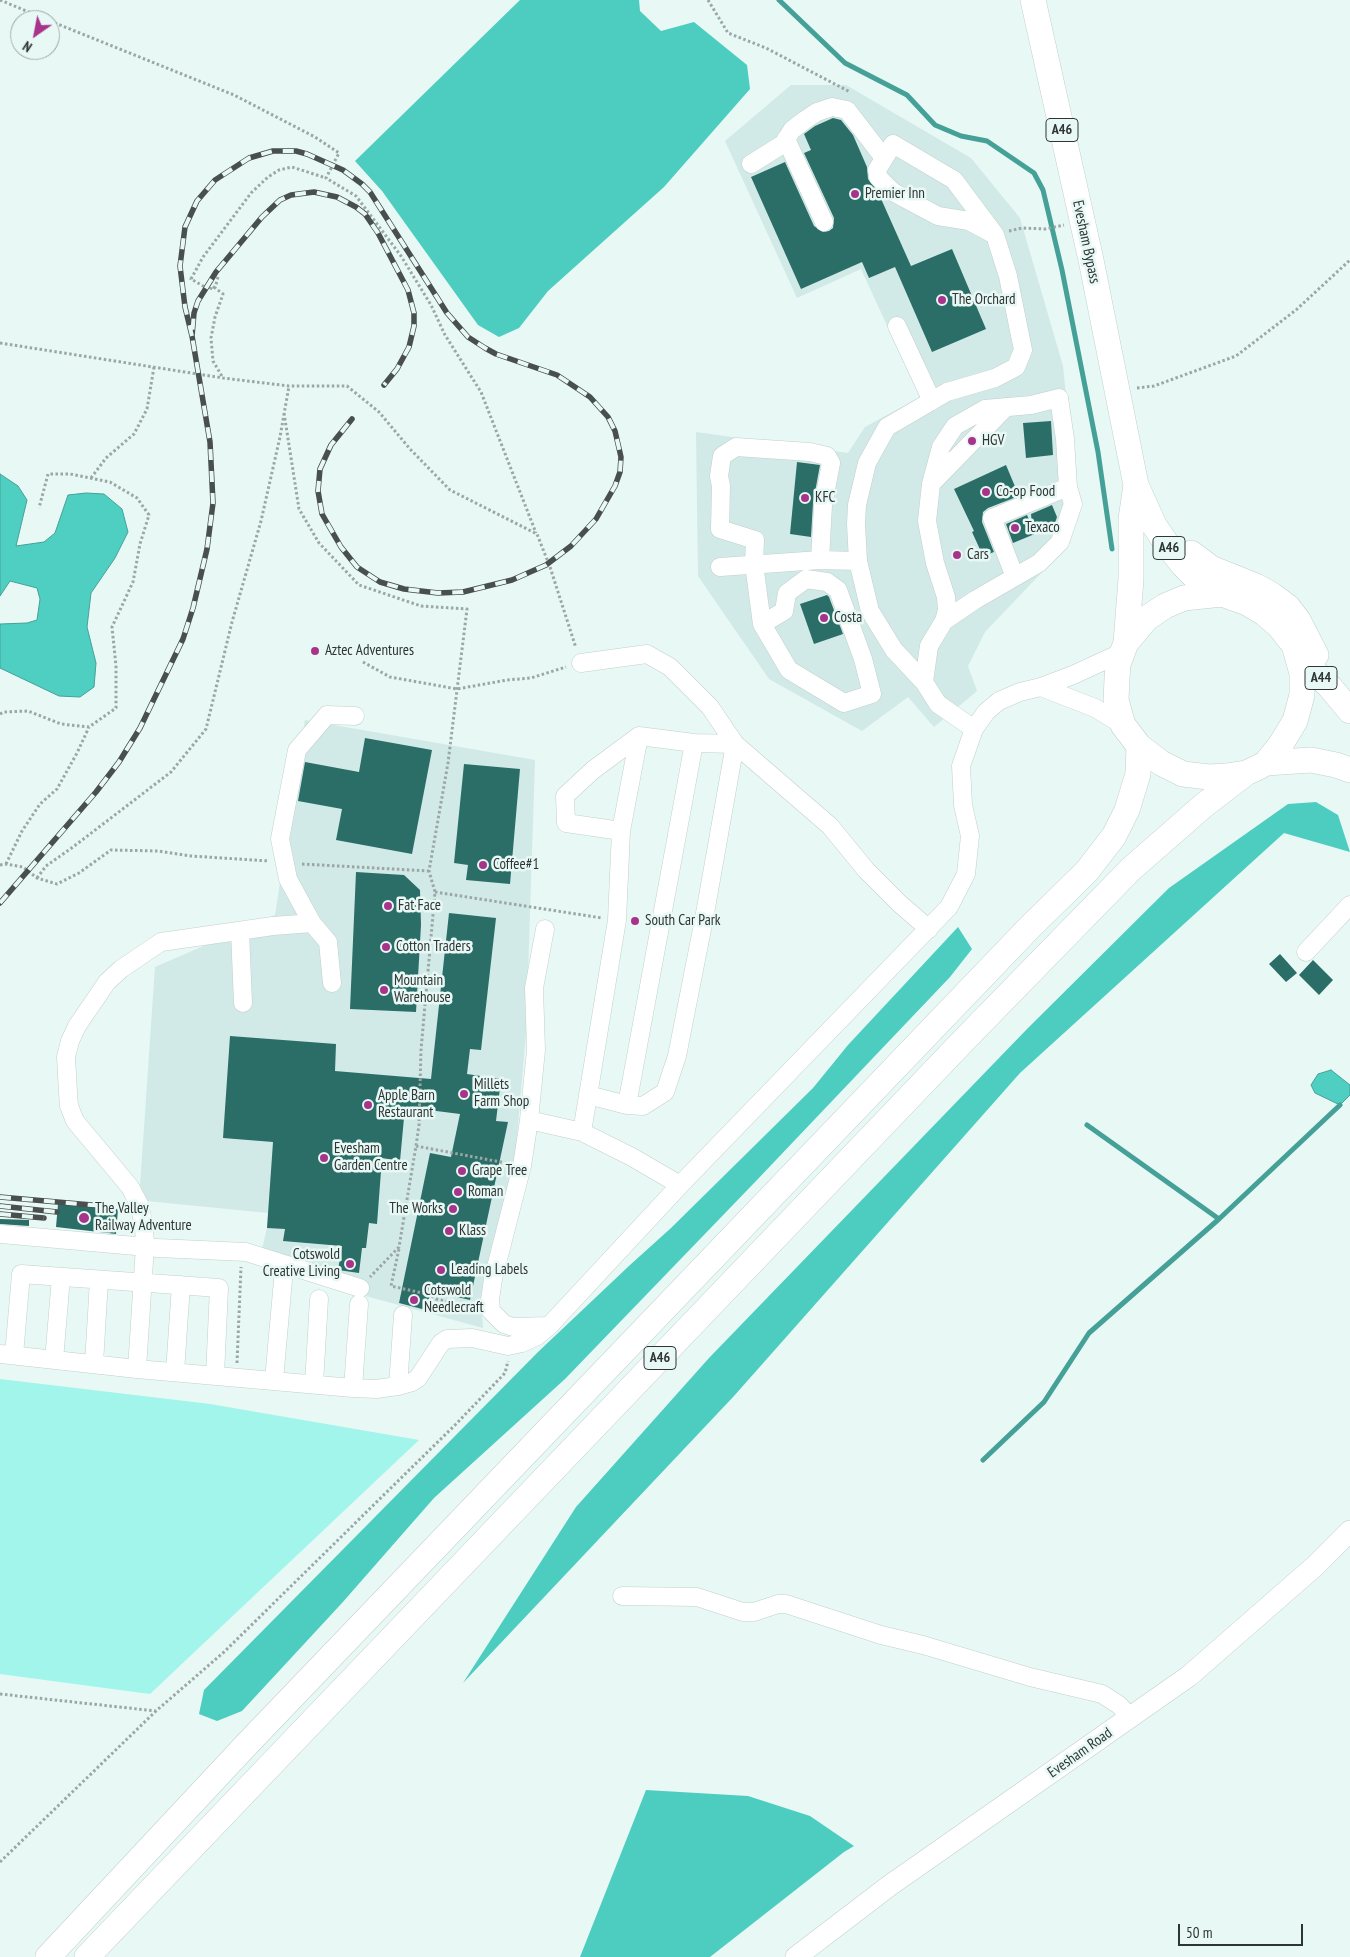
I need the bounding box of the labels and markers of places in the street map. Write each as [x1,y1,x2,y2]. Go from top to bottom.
place label: Premier Inn [865,185,925,203]
marker: Premier Inn [849,188,861,200]
place label: The Orchard [952,291,1016,309]
marker: The Orchard [936,294,948,306]
place label: HGV [982,432,1004,450]
marker: HGV [966,435,978,447]
place label: Co-op Food [996,483,1055,501]
marker: Co-op Food [980,486,992,498]
place label: KFC [815,489,835,507]
marker: KFC [799,492,811,504]
place label: Texaco [1025,519,1060,537]
marker: Texaco [1009,522,1021,534]
place label: Cars [967,546,989,564]
marker: Cars [951,549,963,561]
place label: Costa [834,609,862,627]
marker: Costa [818,612,830,624]
place label: Aztec Adventures [325,642,414,660]
marker: Aztec Adventures [309,645,321,657]
place label: Coffee#1 [493,856,539,874]
marker: Coffee#1 [477,859,489,871]
place label: Fat Face [398,897,441,915]
marker: Fat Face [382,900,394,912]
place label: South Car Park [645,912,721,930]
marker: South Car Park [629,915,641,927]
place label: Cotton Traders [396,938,471,956]
marker: Cotton Traders [380,941,392,953]
place label: Mountain Warehouse [394,972,451,1007]
marker: Mountain Warehouse [378,984,390,996]
place label: Millets Farm Shop [474,1076,529,1111]
place label: Apple Barn Restaurant [378,1087,435,1122]
marker: Millets Farm Shop [458,1088,470,1100]
marker: Apple Barn Restaurant [362,1099,374,1111]
place label: Evesham Garden Centre [334,1140,408,1175]
marker: Evesham Garden Centre [318,1152,330,1164]
place label: Grape Tree [472,1162,527,1180]
marker: Grape Tree [456,1165,468,1177]
place label: Roman [468,1183,503,1201]
marker: Roman [452,1186,464,1198]
place label: The Valley Railway Adventure [95,1200,192,1235]
place label: The Works [389,1200,443,1218]
marker: The Works [447,1203,459,1215]
marker: The Valley Railway Adventure [77,1211,91,1225]
place label: Klass [459,1222,486,1240]
marker: Klass [443,1225,455,1237]
place label: Cotswold Creative Living [263,1246,340,1281]
marker: Cotswold Creative Living [344,1258,356,1270]
place label: Leading Labels [451,1261,528,1279]
marker: Leading Labels [435,1264,447,1276]
place label: Cotswold Needlecraft [424,1282,484,1317]
marker: Cotswold Needlecraft [408,1294,420,1306]

